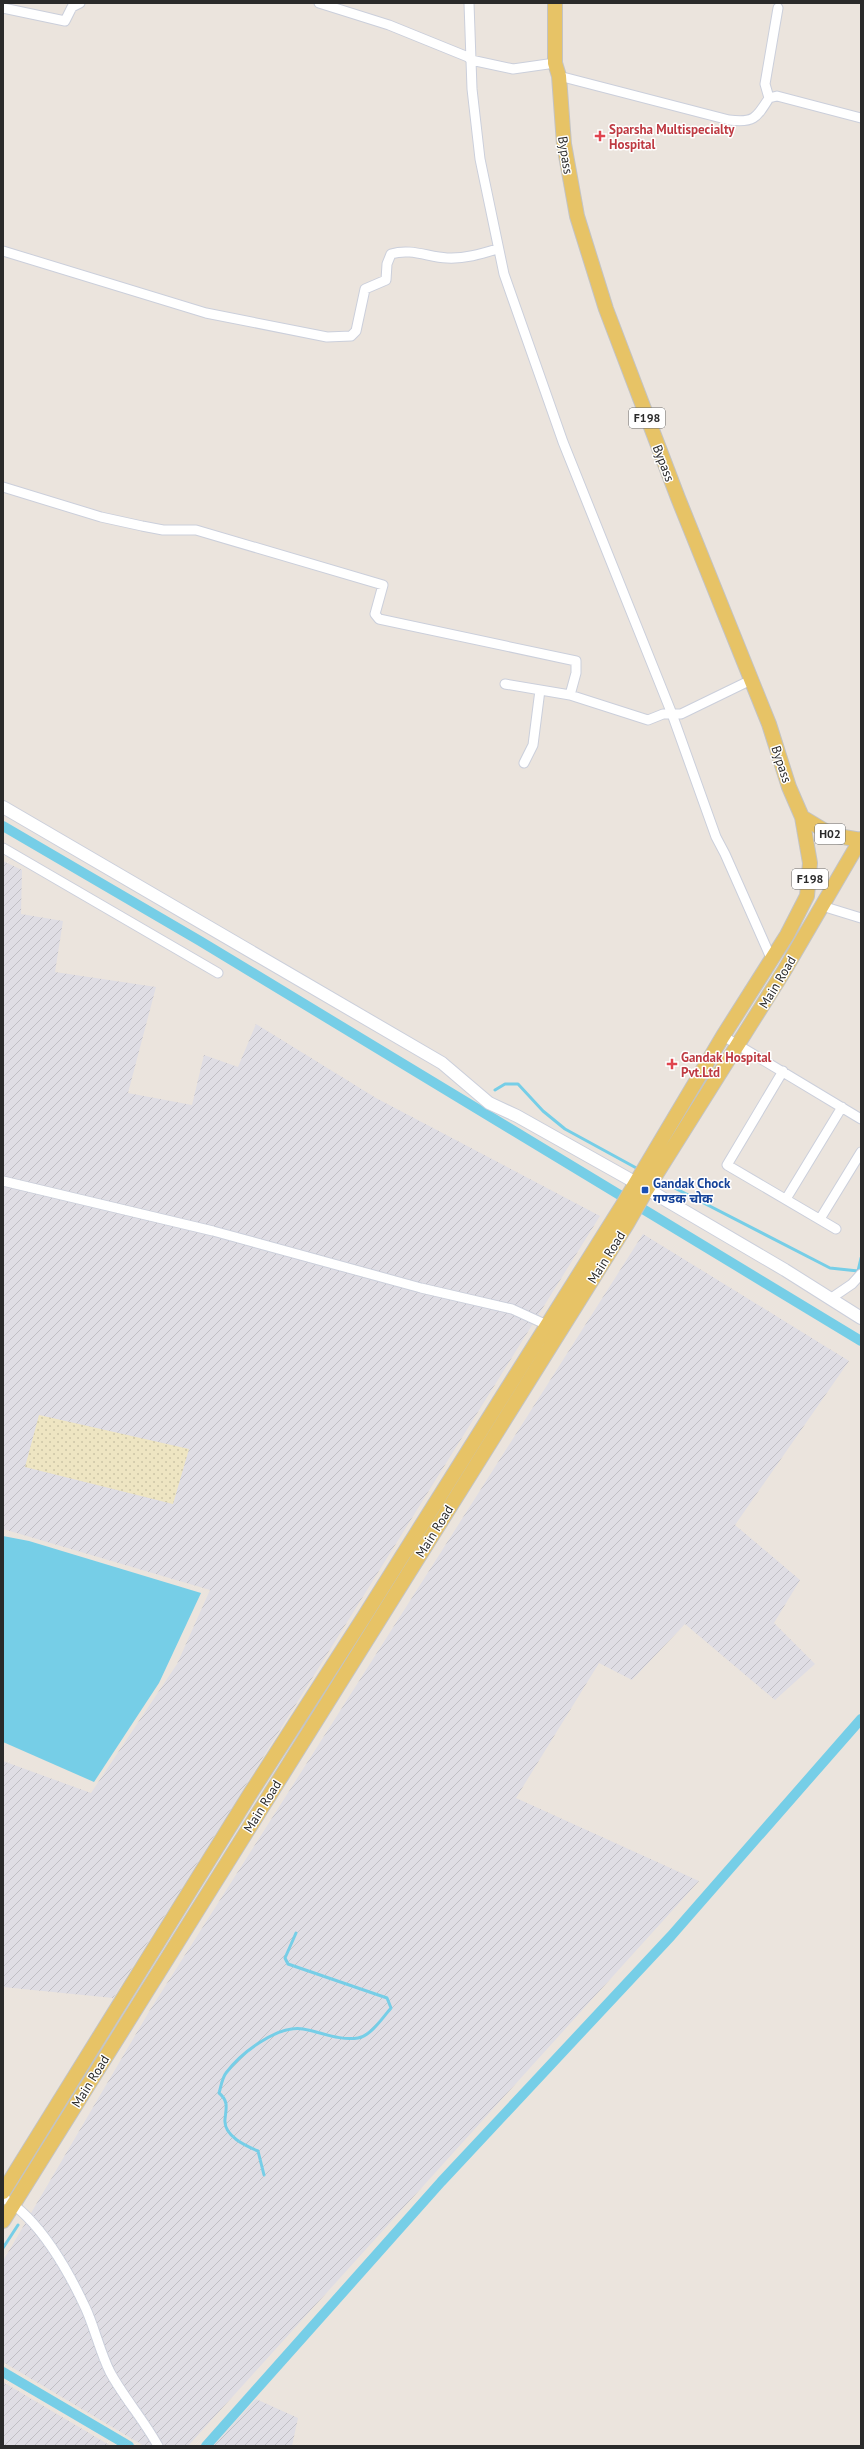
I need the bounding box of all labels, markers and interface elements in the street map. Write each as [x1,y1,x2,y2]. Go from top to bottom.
place label: Sparsha Multispecialty Hospital [609,121,735,153]
marker: Sparsha Multispecialty Hospital [594,130,606,142]
street label: Bypass [554,135,577,175]
road number: F198 [629,408,665,428]
street label: Bypass [649,442,678,484]
street label: Bypass [768,743,795,785]
road number: H02 [815,824,845,844]
road number: F198 [792,869,828,889]
street label: Main Road [755,953,800,1012]
place label: Gandak Hospital Pvt.Ltd [681,1049,772,1081]
marker: Gandak Hospital Pvt.Ltd [666,1058,678,1070]
place label: Gandak Chock गण्डक चोक [653,1175,731,1207]
marker: Gandak Chock गण्डक चोक [640,1185,650,1195]
street label: Main Road [584,1228,629,1287]
street label: Main Road [412,1502,457,1561]
street label: Main Road [240,1777,285,1836]
street label: Main Road [68,2052,113,2111]

